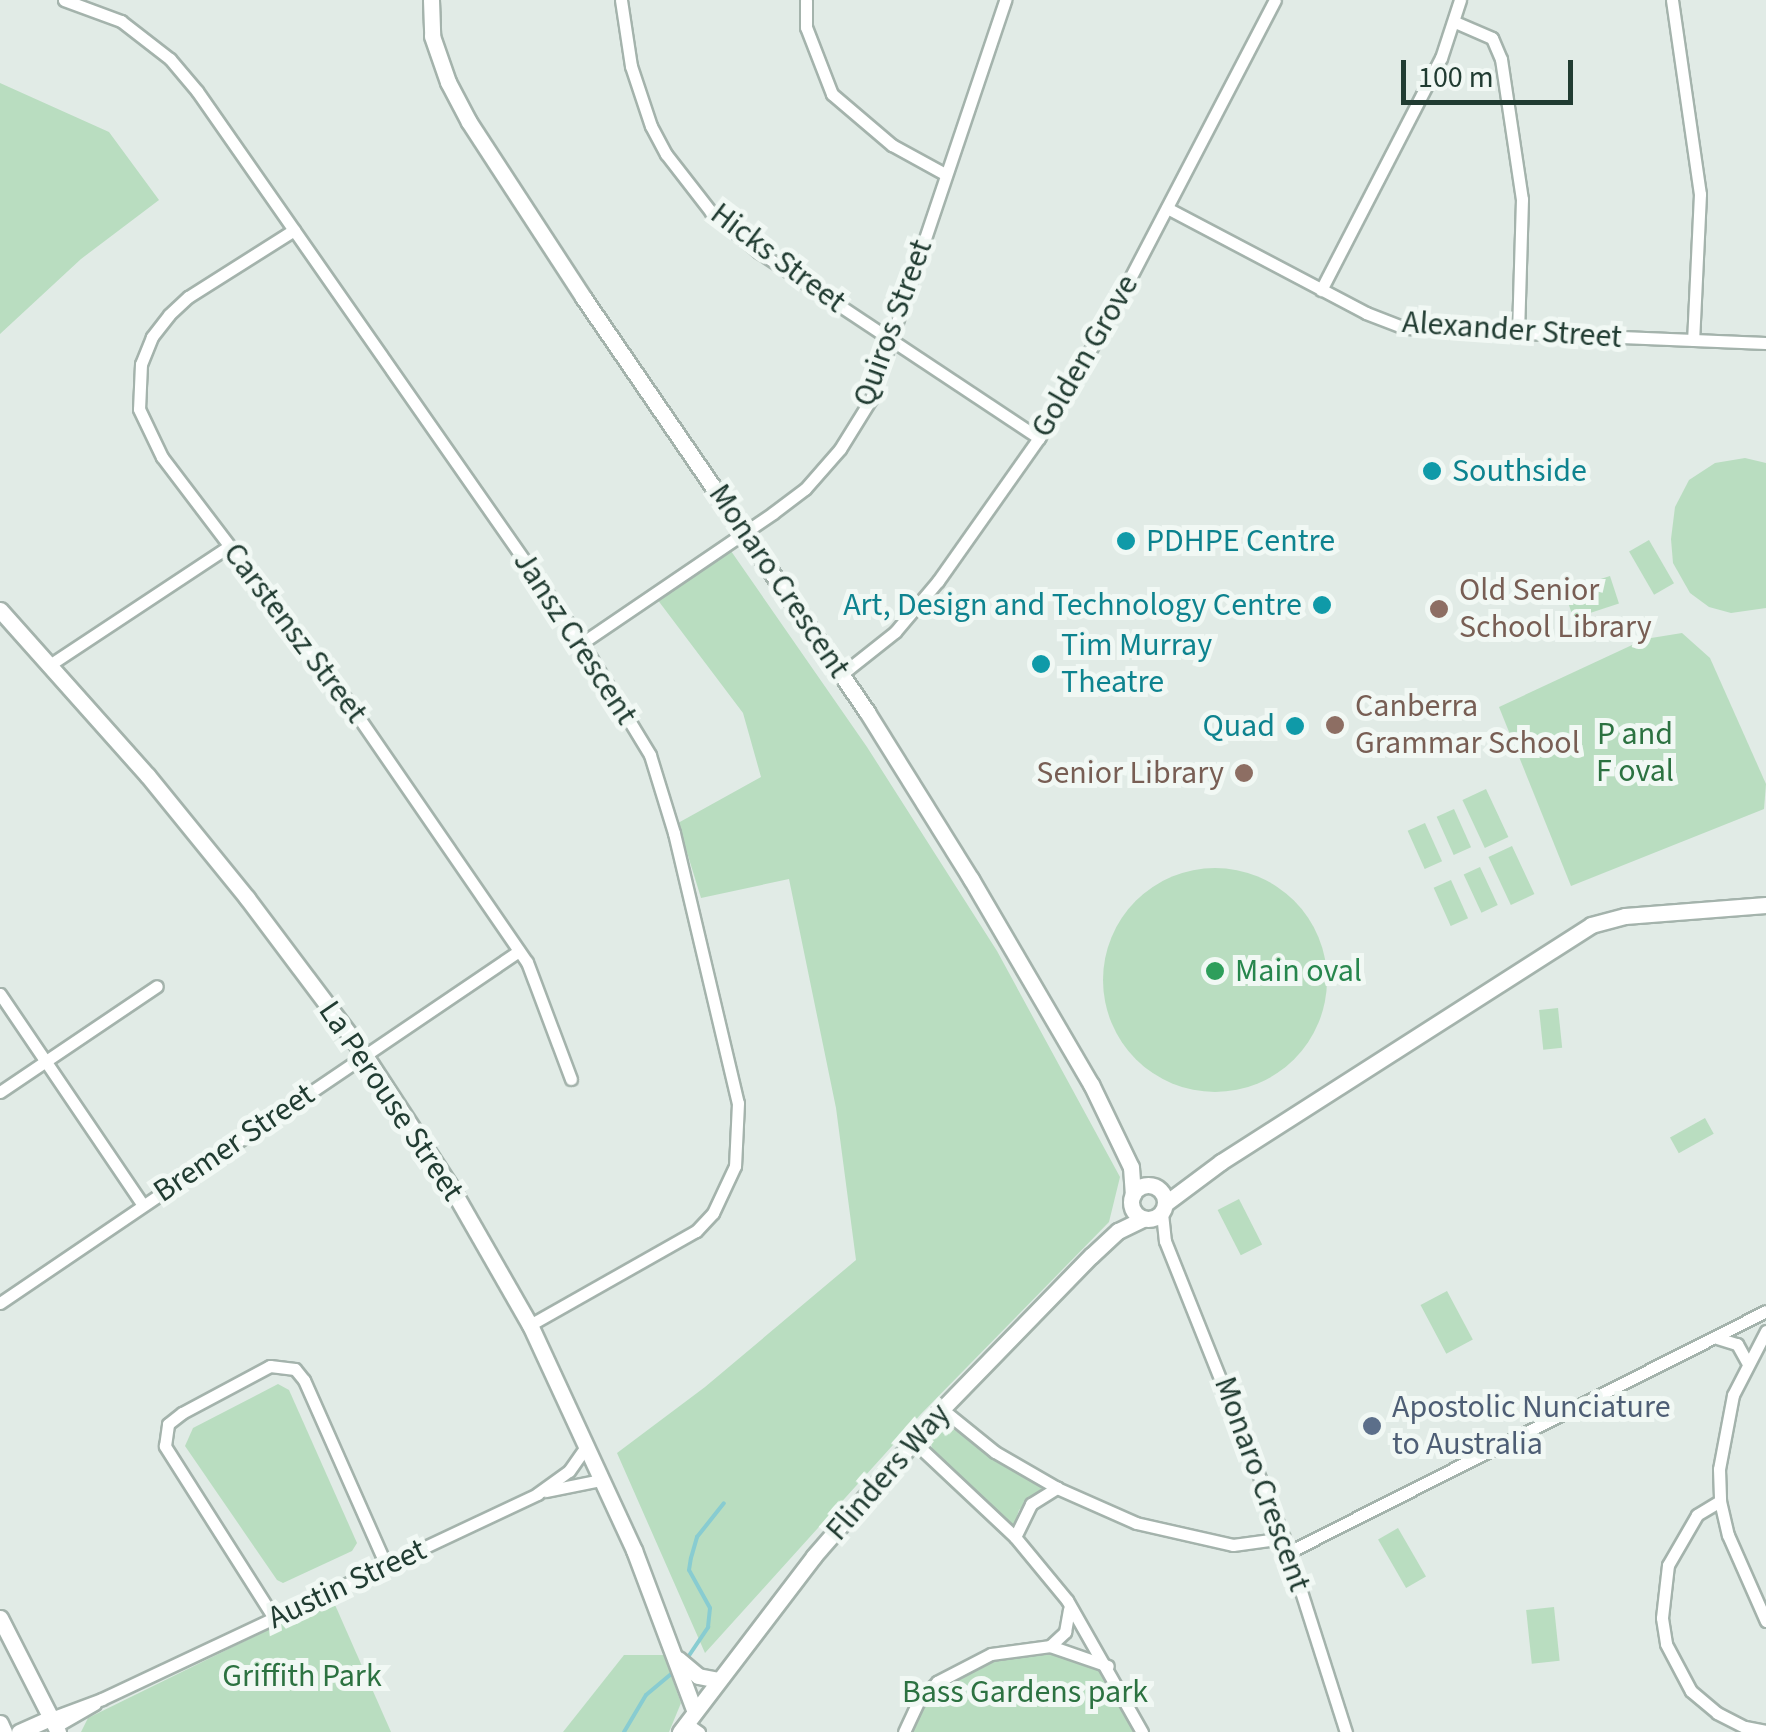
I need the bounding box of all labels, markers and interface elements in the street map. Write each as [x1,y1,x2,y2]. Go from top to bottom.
scale bar [1406,40,1578,102]
text: 100 m [1418,56,1494,99]
street label: Hicks Street [703,195,853,321]
street label: Quiros Street [845,234,941,412]
street label: Golden Grove [1023,268,1147,444]
street label: Alexander Street [1401,303,1623,357]
place label: Southside [1452,452,1587,490]
marker: Southside [1421,460,1443,482]
street label: Monaro Crescent [700,477,858,685]
place label: PDHPE Centre [1146,522,1335,560]
marker: PDHPE Centre [1115,530,1137,552]
street label: Carstensz Street [215,535,375,731]
street label: Jansz Crescent [505,544,645,732]
place label: Old Senior School Library [1459,572,1652,647]
place label: Art, Design and Technology Centre [843,586,1302,624]
marker: Art, Design and Technology Centre [1311,594,1333,616]
marker: Old Senior School Library [1428,598,1450,620]
place label: Tim Murray Theatre [1061,627,1212,702]
marker: Tim Murray Theatre [1030,653,1052,675]
place label: Canberra Grammar School [1355,688,1580,763]
place label: Quad [1202,707,1275,745]
marker: Canberra Grammar School [1324,714,1346,736]
marker: Quad [1284,715,1306,737]
park label: P and F oval [1596,716,1674,791]
place label: Senior Library [1036,754,1224,792]
marker: Senior Library [1233,762,1255,784]
place label: Main oval [1235,952,1362,990]
marker: Main oval [1204,960,1226,982]
street label: La Perouse Street [310,994,472,1208]
street label: Bremer Street [146,1075,322,1211]
street label: Monaro Crescent [1205,1372,1319,1596]
place label: Apostolic Nunciature to Australia [1392,1389,1671,1464]
street label: Flinders Way [818,1395,958,1549]
marker: Apostolic Nunciature to Australia [1361,1415,1383,1437]
street label: Austin Street [262,1531,432,1637]
park label: Griffith Park [222,1657,382,1695]
park label: Bass Gardens park [902,1673,1148,1711]

